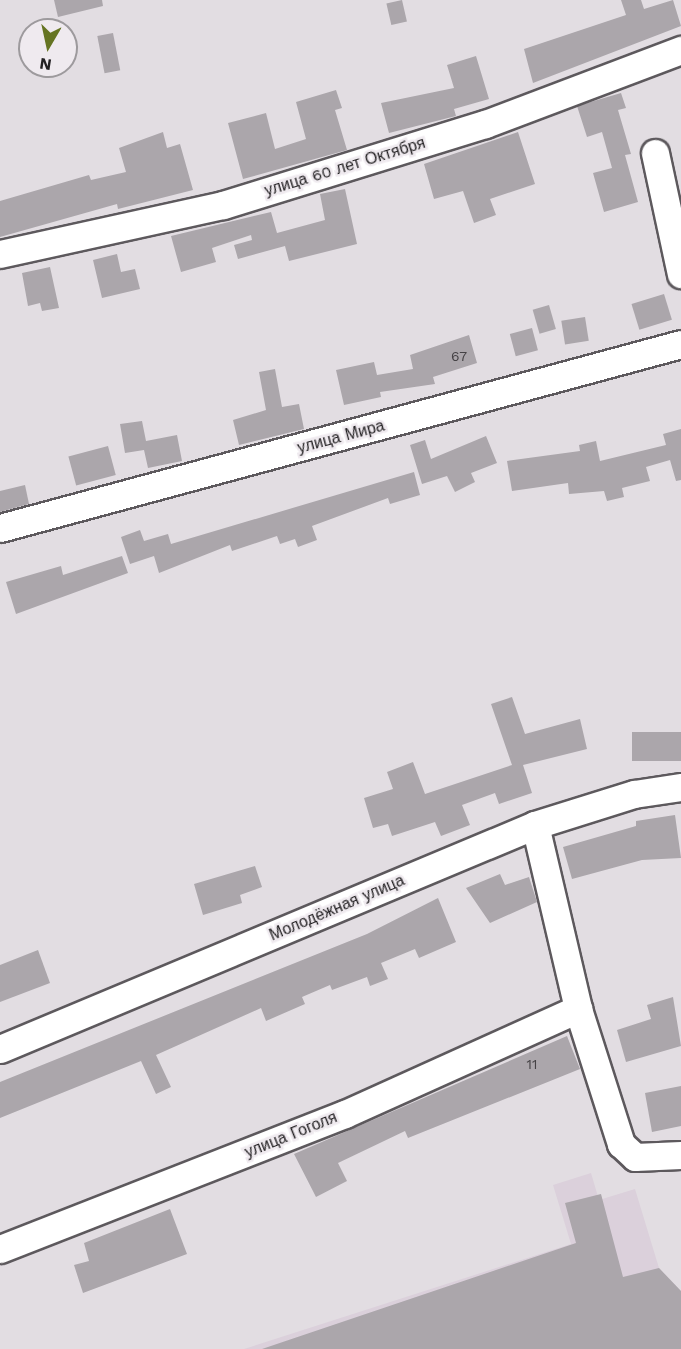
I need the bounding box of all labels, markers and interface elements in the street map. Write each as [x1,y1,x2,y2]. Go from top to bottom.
north arrow [18,18,78,78]
text: N [38,54,53,75]
street label: улица 60 лет Октября [262,133,428,201]
house number: 67 [451,348,467,364]
street label: улица Мира [295,416,387,458]
street label: Молодёжная улица [267,871,407,945]
house number: 11 [527,1056,537,1072]
street label: улица Гоголя [242,1108,340,1162]

